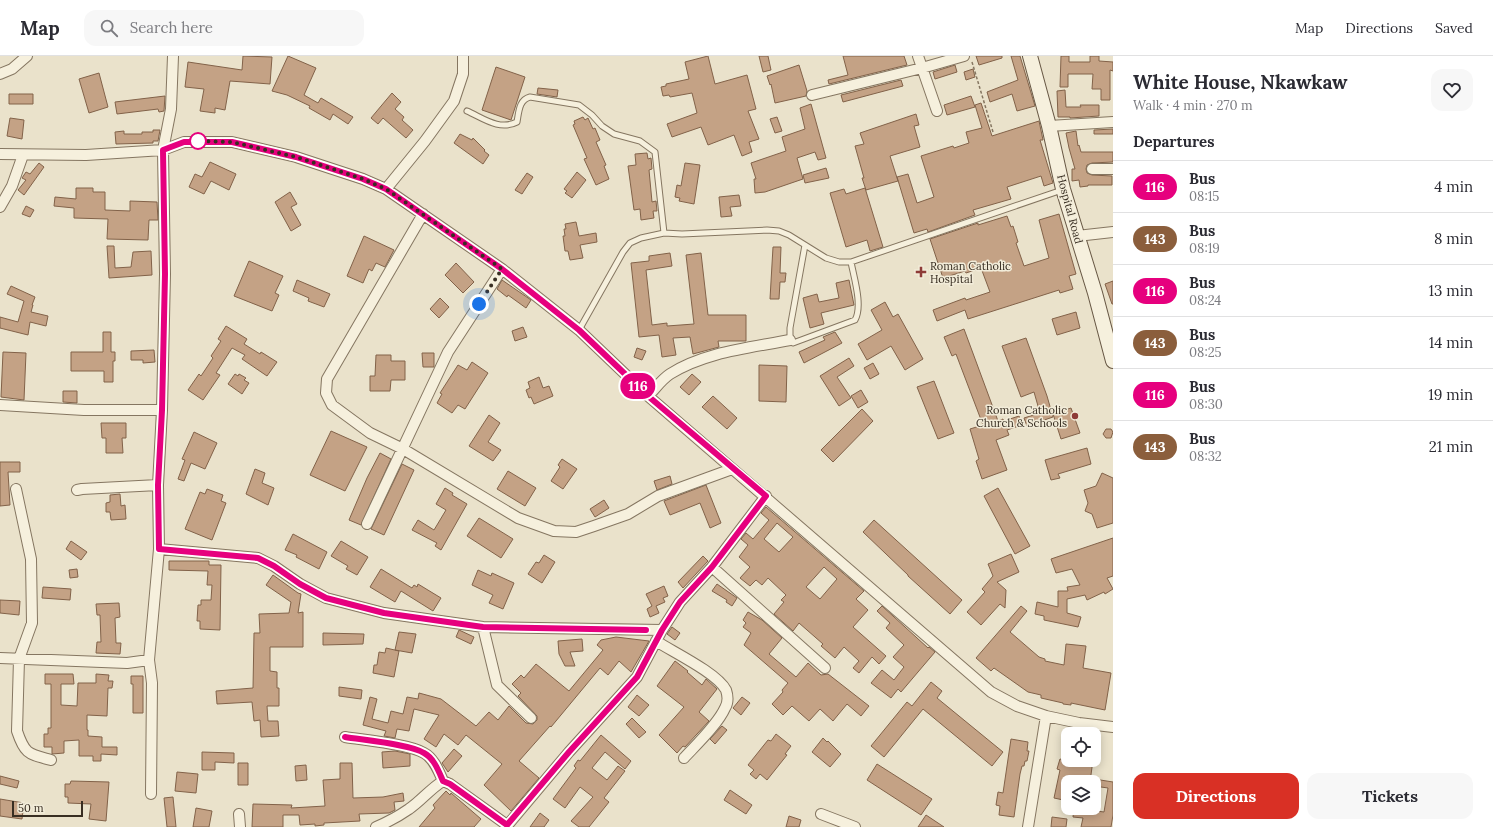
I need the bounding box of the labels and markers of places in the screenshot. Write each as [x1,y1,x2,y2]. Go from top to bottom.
unlabelled marker [189,132,207,150]
place label: Roman Catholic Hospital [930,259,1011,286]
marker: Roman Catholic Hospital [915,266,927,278]
place label: Roman Catholic Church & Schools [976,403,1067,430]
marker: Roman Catholic Church & Schools [1070,411,1080,421]

